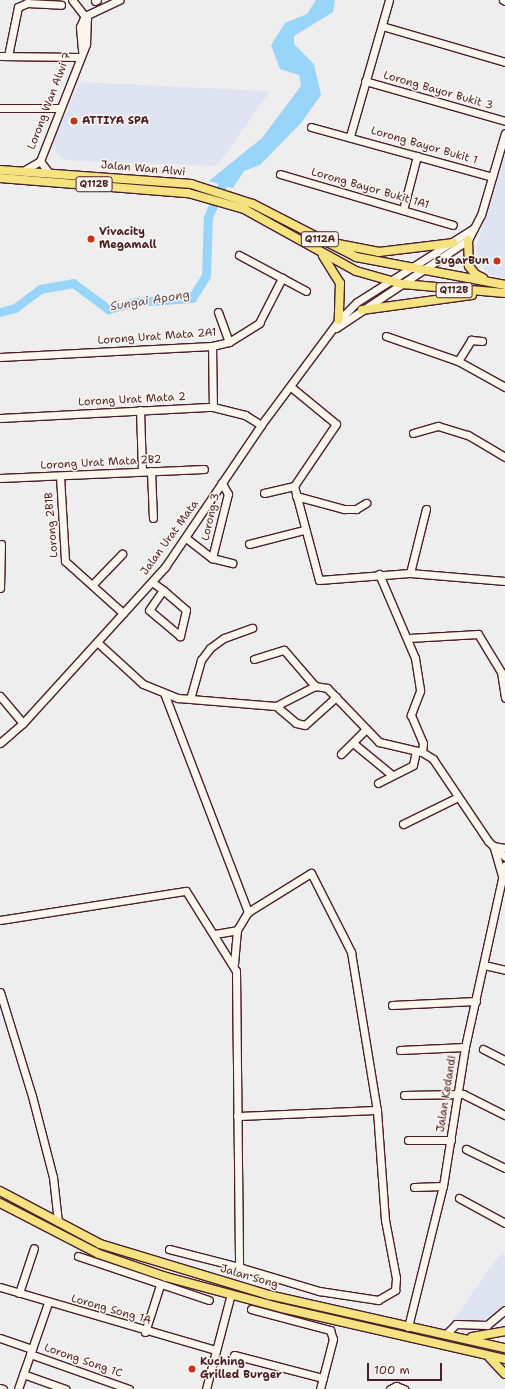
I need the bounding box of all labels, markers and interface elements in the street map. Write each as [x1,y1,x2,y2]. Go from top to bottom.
street label: Lorong Wan Alwi 7 [25,50,75,152]
street label: Lorong Bayor Bukit 3 [382,69,494,113]
place label: ATTIYA SPA [82,114,149,128]
marker: ATTIYA SPA [69,116,79,126]
street label: Lorong Bayor Bukit 1 [369,124,479,168]
street label: Jalan Wan Alwi [100,159,186,179]
street label: Lorong Bayor Bukit 1A1 [310,166,430,212]
road number: Q112B [75,176,113,192]
place label: Vivacity Megamall [99,226,157,252]
road number: Q112A [300,231,340,247]
marker: Vivacity Megamall [86,234,96,244]
place label: SugarBun [435,254,489,268]
marker: SugarBun [492,256,502,266]
road number: Q112B [435,282,473,298]
water label: Sungai Apong [109,288,191,314]
street label: Lorong Urat Mata 2A1 [97,326,217,348]
street label: Lorong Urat Mata 2 [78,391,186,409]
street label: Lorong Urat Mata 2B2 [40,453,162,473]
street label: Lorong 2B1B [43,492,61,558]
street label: Lorong 3 [199,492,223,542]
street label: Jalan Urat Mata [138,498,202,578]
street label: Jalan Kedandi [434,1055,460,1133]
street label: Jalan Song [218,1262,280,1292]
street label: Lorong Song 1A [69,1292,153,1328]
street label: Lorong Song 1C [42,1341,124,1381]
scale bar [369,1355,444,1381]
place label: Kuching Grilled Burger [200,1356,282,1382]
text: 100 m [374,1362,410,1378]
marker: Kuching Grilled Burger [187,1364,197,1374]

